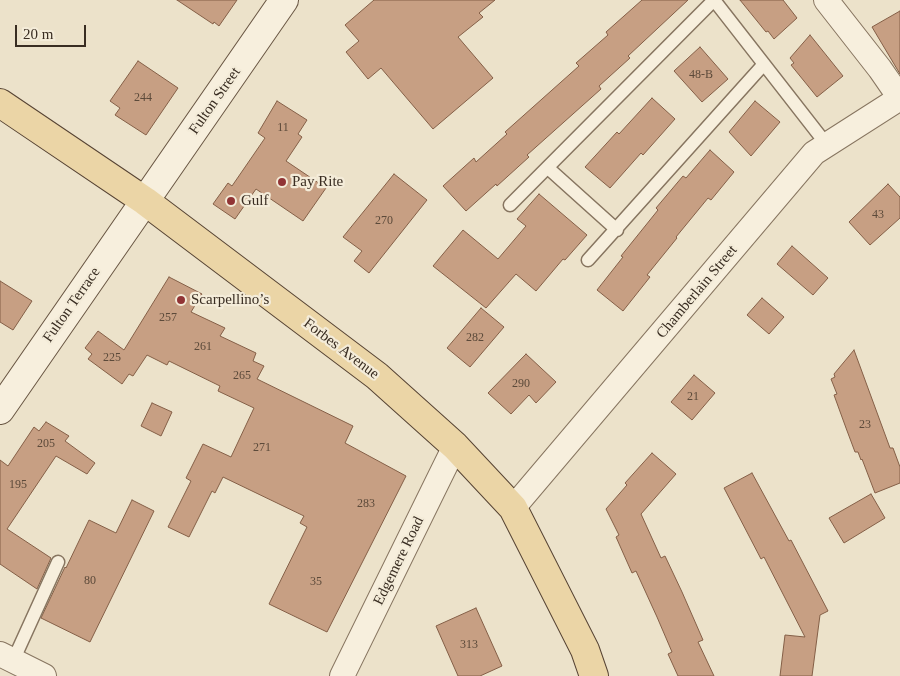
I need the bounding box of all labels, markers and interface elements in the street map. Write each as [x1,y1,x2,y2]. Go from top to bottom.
scale bar [18,15,89,47]
text: 20 m [23,26,53,42]
street label: Fulton Street [185,64,245,138]
house number: 48-B [689,68,713,82]
house number: 244 [134,91,152,105]
house number: 11 [277,121,289,135]
place label: Pay Rite [292,173,343,191]
marker: Pay Rite [276,176,288,188]
place label: Gulf [241,192,268,210]
marker: Gulf [225,195,237,207]
house number: 43 [872,208,884,222]
house number: 270 [375,214,393,228]
street label: Chamberlain Street [653,242,741,342]
street label: Fulton Terrace [39,264,105,346]
place label: Scarpellino’s [191,291,269,309]
marker: Scarpellino’s [175,294,187,306]
house number: 257 [159,311,177,325]
street label: Forbes Avenue [300,315,382,383]
house number: 282 [466,331,484,345]
house number: 261 [194,340,212,354]
house number: 225 [103,351,121,365]
house number: 265 [233,369,251,383]
house number: 290 [512,377,530,391]
house number: 21 [687,390,699,404]
house number: 23 [859,418,871,432]
house number: 205 [37,437,55,451]
house number: 271 [253,441,271,455]
house number: 195 [9,478,27,492]
house number: 283 [357,497,375,511]
street label: Edgemere Road [370,514,428,608]
house number: 80 [84,574,96,588]
house number: 35 [310,575,322,589]
house number: 313 [460,638,478,652]

